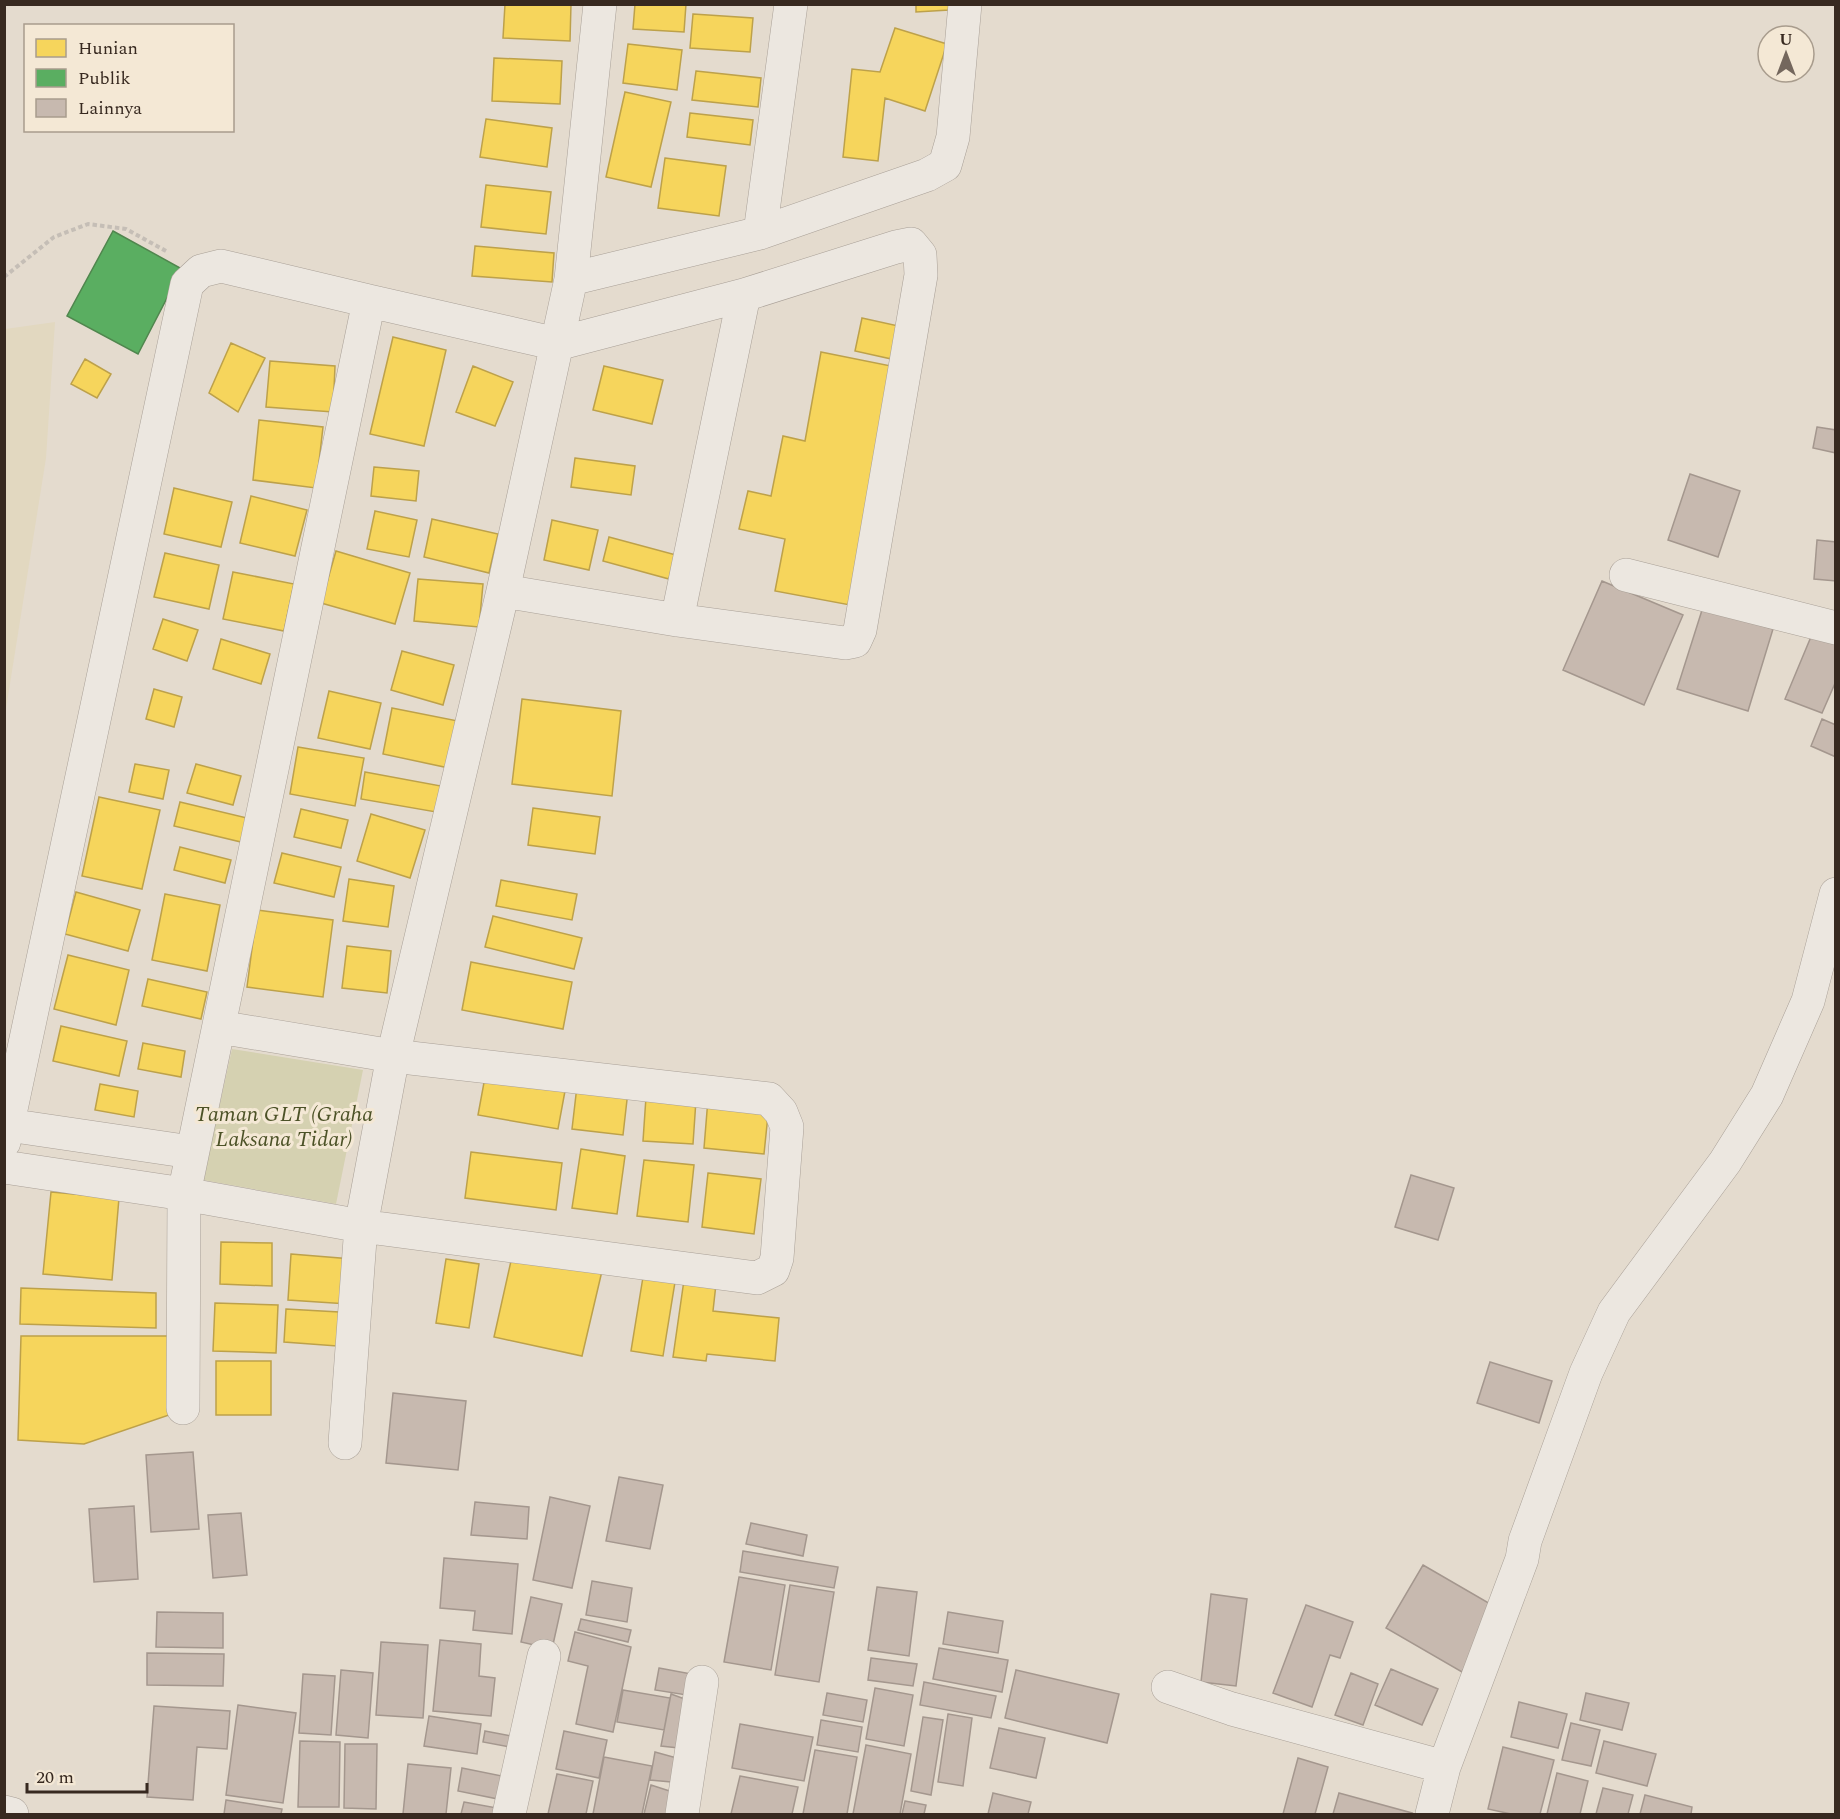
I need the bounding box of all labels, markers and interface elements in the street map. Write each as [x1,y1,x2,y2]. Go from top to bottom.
legend [24,24,234,132]
north arrow [1756,24,1816,84]
text: U [1779,28,1793,52]
text: Hunian [78,35,138,62]
text: Publik [78,65,131,92]
text: Lainnya [78,95,142,122]
park label: Taman GLT (Graha Laksana Tidar) [195,1098,373,1156]
scale bar [27,1756,147,1794]
text: 20 m [36,1764,74,1791]

